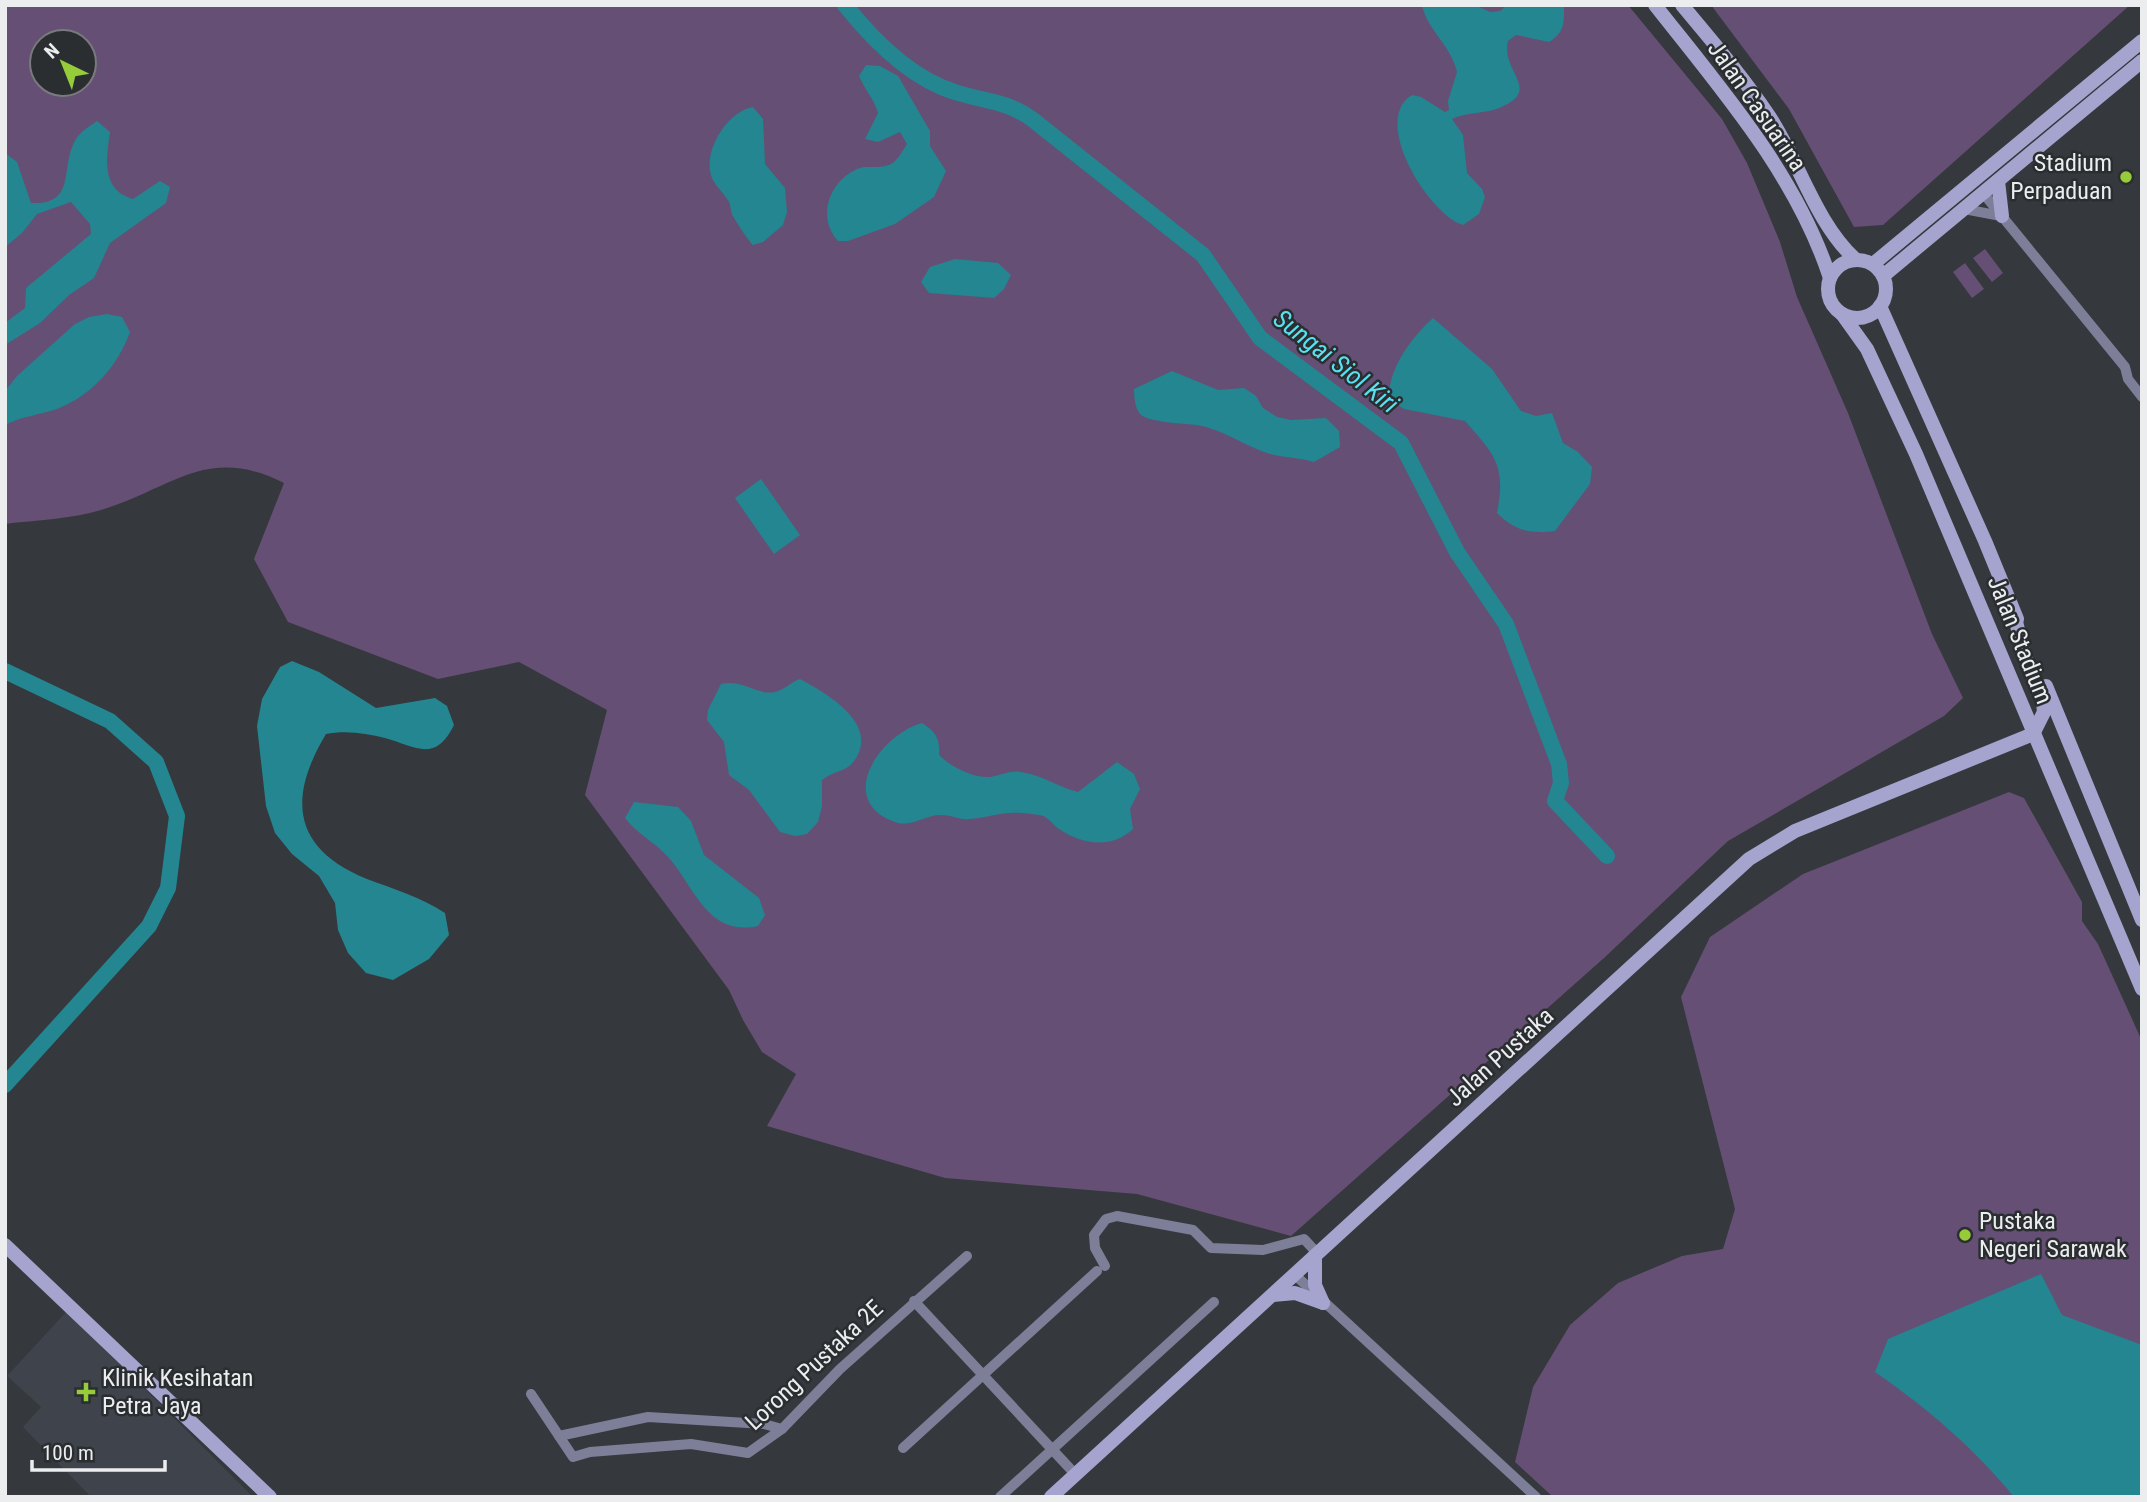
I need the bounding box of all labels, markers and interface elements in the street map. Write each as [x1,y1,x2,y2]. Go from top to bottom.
north arrow [28,28,98,98]
street label: Jalan Casuarina [1702,36,1812,176]
text: N [40,39,64,63]
place label: Stadium Perpaduan [2010,149,2112,205]
marker: Stadium Perpaduan [2118,169,2134,185]
water label: Sungai Siol Kiri [1268,303,1404,419]
street label: Jalan Stadium [1982,572,2058,708]
street label: Jalan Pustaka [1441,1002,1559,1112]
place label: Pustaka Negeri Sarawak [1979,1207,2127,1263]
marker: Pustaka Negeri Sarawak [1957,1227,1973,1243]
street label: Lorong Pustaka 2E [740,1294,889,1436]
place label: Klinik Kesihatan Petra Jaya [102,1364,253,1420]
marker: Klinik Kesihatan Petra Jaya [76,1382,96,1402]
scale bar [32,1428,164,1472]
text: 100 m [42,1441,94,1465]

